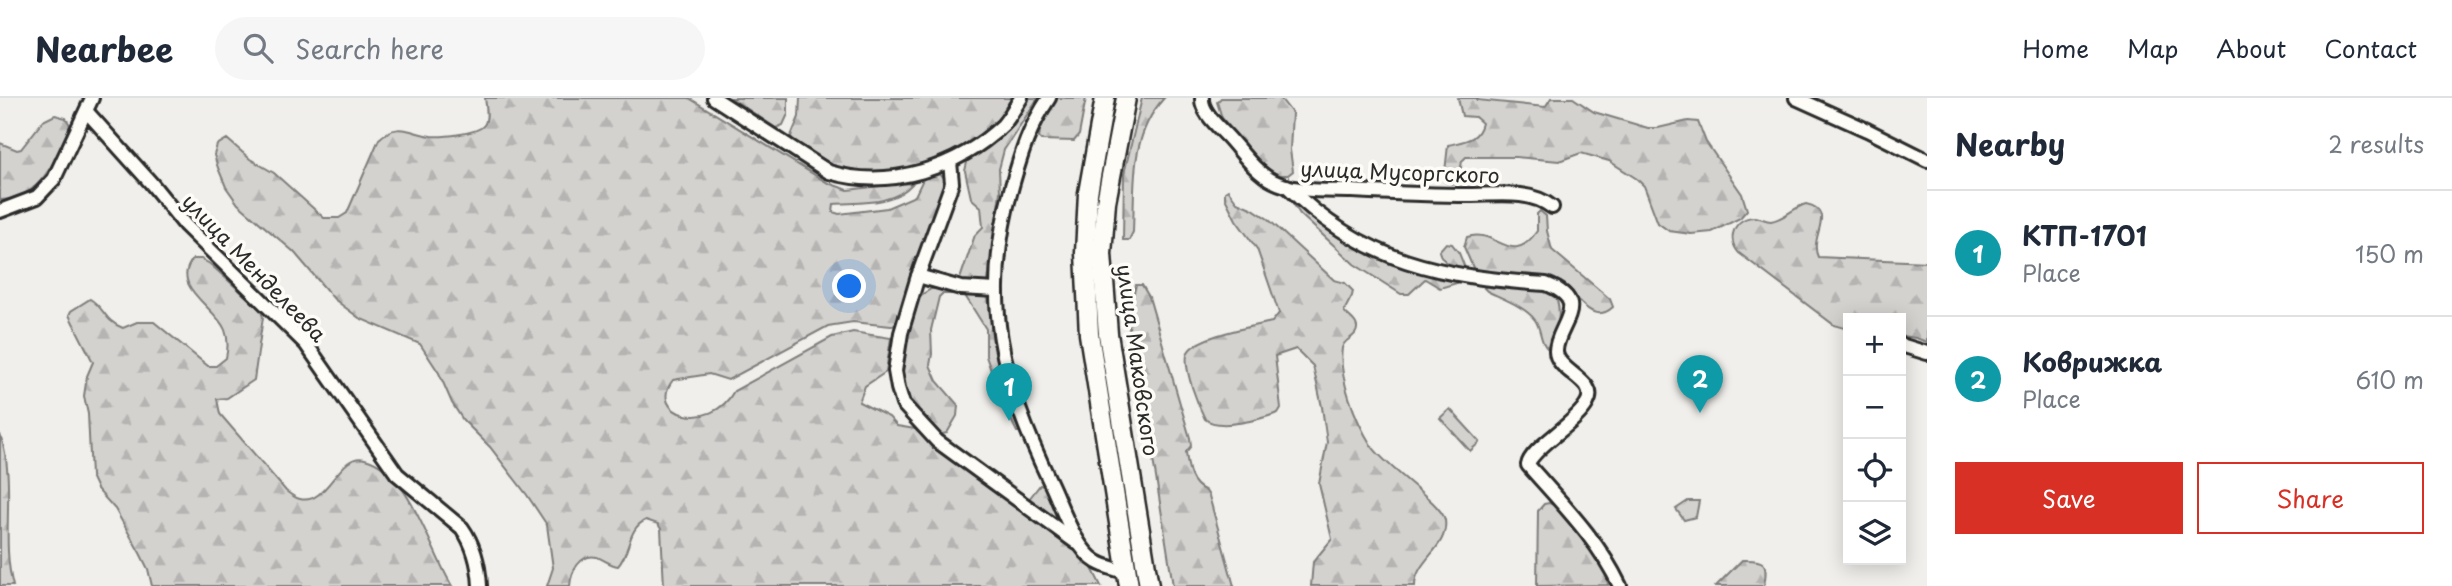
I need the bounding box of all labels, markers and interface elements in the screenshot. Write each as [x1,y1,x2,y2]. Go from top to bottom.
search box [215,17,705,80]
text: Nearbee [35,23,173,73]
icon: search [239,29,277,67]
text: Search here [295,29,444,68]
text: Home [2022,30,2089,66]
text: Map [2127,30,2178,66]
text: About [2216,30,2286,66]
text: Contact [2324,30,2417,66]
text: Nearby [1955,121,2065,166]
text: 2 results [2328,126,2424,161]
street label: улица Мусоргского [1300,152,1500,190]
street label: улица Менделеева [175,185,335,349]
text: КТП-1701 [2022,216,2147,255]
text: 1 [1973,236,1984,271]
text: 150 m [2355,236,2424,271]
text: Place [2022,255,2081,290]
street label: улица Маковского [1110,262,1168,458]
your location [832,269,866,303]
map controls [1843,313,1906,565]
button: + [1843,313,1906,376]
text: Коврижка [2022,342,2162,381]
pin: 2 [1677,355,1723,413]
text: 2 [1970,362,1986,397]
text: 610 m [2356,362,2424,397]
pin: 1 [986,363,1032,421]
button: − [1843,376,1906,439]
text: Place [2022,381,2081,416]
button: locate [1843,439,1906,502]
button: Save [1955,462,2183,534]
button: Share [2197,462,2424,534]
button: layers [1843,502,1906,565]

